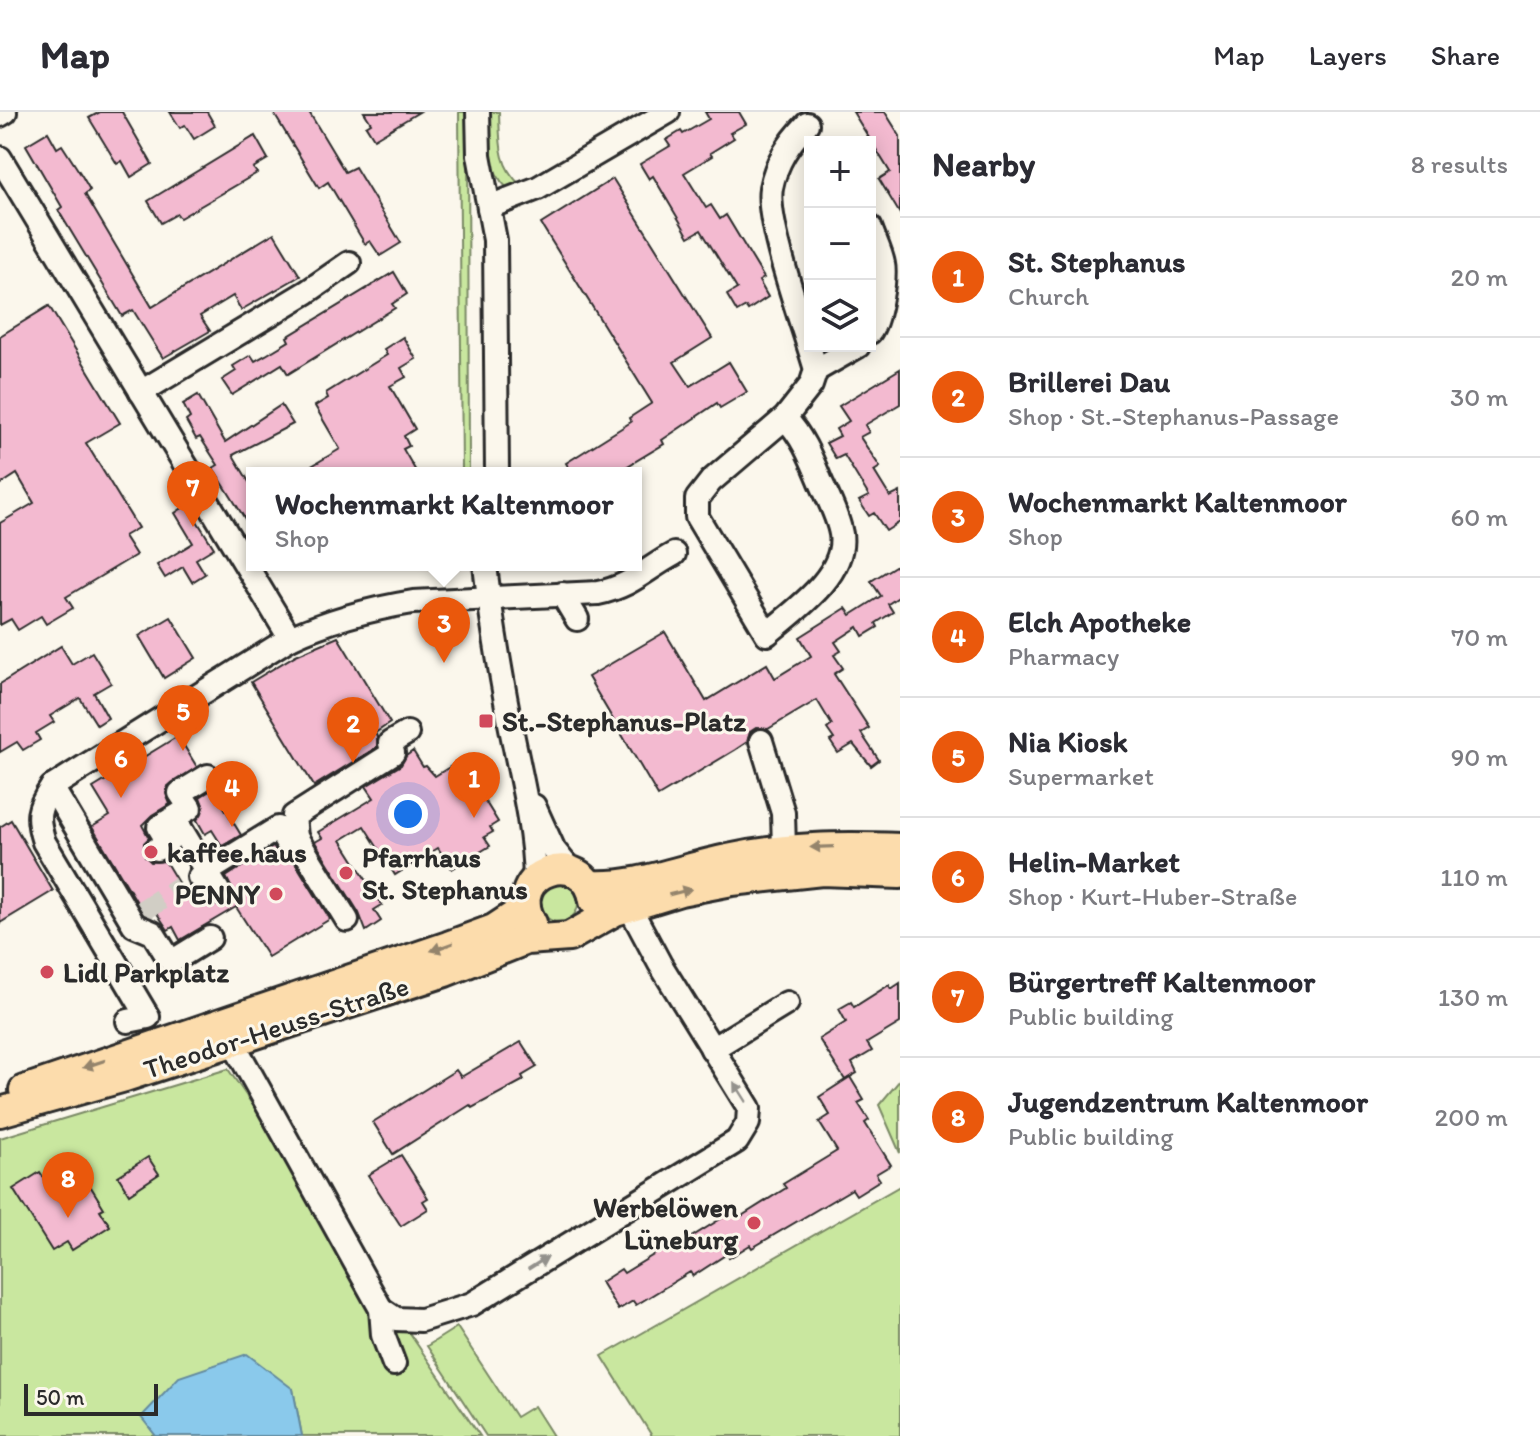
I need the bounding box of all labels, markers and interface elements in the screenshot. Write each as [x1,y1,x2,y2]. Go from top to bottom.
text: Map [40,32,110,78]
text: Map [1213,38,1265,72]
text: Layers [1309,38,1387,72]
text: Share [1431,38,1500,72]
map controls [804,136,876,352]
button: + [804,136,876,208]
text: Nearby [932,144,1035,185]
text: 8 results [1411,148,1508,180]
button: − [804,208,876,280]
text: St. Stephanus [1008,243,1186,280]
text: 1 [952,261,964,293]
text: 20 m [1451,261,1508,293]
button: layers [804,280,876,352]
text: Church [1008,280,1089,312]
text: Brillerei Dau [1008,363,1170,400]
text: 2 [951,381,965,413]
text: 30 m [1450,381,1508,413]
text: Shop · St.-Stephanus-Passage [1008,400,1339,432]
pin: 7 [167,461,219,527]
popup [246,467,642,571]
text: Wochenmarkt Kaltenmoor [1008,483,1347,520]
text: Wochenmarkt Kaltenmoor [275,485,613,522]
text: 3 [951,501,965,533]
text: 60 m [1451,501,1508,533]
text: Shop [1008,520,1063,552]
text: Shop [275,522,329,554]
pin: 3 [418,597,470,663]
text: Elch Apotheke [1008,603,1191,640]
text: 4 [950,621,966,653]
text: 70 m [1451,621,1508,653]
text: Pharmacy [1008,640,1119,672]
pin: 5 [157,685,209,751]
pin: 2 [327,697,379,763]
place label: St.-Stephanus-Platz [502,704,747,738]
marker: St.-Stephanus-Platz [477,712,495,730]
text: Nia Kiosk [1008,723,1128,760]
pin: 6 [95,732,147,798]
text: 5 [951,741,965,773]
text: 90 m [1451,741,1508,773]
pin: 1 [448,752,500,818]
text: Supermarket [1008,760,1154,792]
pin: 4 [206,761,258,827]
your location [388,794,428,834]
place label: kaffee.haus [167,835,307,869]
place label: Pfarrhaus St. Stephanus [362,840,528,906]
one-way arrow [809,840,834,853]
marker: kaffee.haus [142,843,160,861]
text: Helin-Market [1008,843,1180,880]
text: 6 [951,861,965,893]
text: 110 m [1440,861,1508,893]
marker: Pfarrhaus St. Stephanus [337,864,355,882]
place label: PENNY [175,877,261,911]
text: Shop · Kurt-Huber-Straße [1008,880,1297,912]
marker: PENNY [267,885,285,903]
one-way arrow [668,885,693,898]
one-way arrow [430,942,454,954]
place label: Lidl Parkplatz [63,955,229,989]
marker: Lidl Parkplatz [38,963,56,981]
text: Bürgertreff Kaltenmoor [1008,963,1315,1000]
street label: Theodor-Heuss-Straße [139,968,413,1086]
text: 7 [952,981,964,1013]
text: 130 m [1438,981,1508,1013]
text: Public building [1008,1000,1174,1032]
one-way arrow [82,1059,106,1071]
one-way arrow [733,1081,747,1103]
text: Jugendzentrum Kaltenmoor [1008,1083,1368,1120]
text: 8 [951,1101,965,1133]
text: 200 m [1435,1101,1508,1133]
text: Public building [1008,1120,1174,1152]
pin: 8 [42,1152,94,1218]
place label: Werbelöwen Lüneburg [593,1190,739,1256]
marker: Werbelöwen Lüneburg [745,1214,763,1232]
one-way arrow [527,1256,549,1270]
scale bar [24,1380,158,1416]
text: 50 m [36,1384,85,1411]

